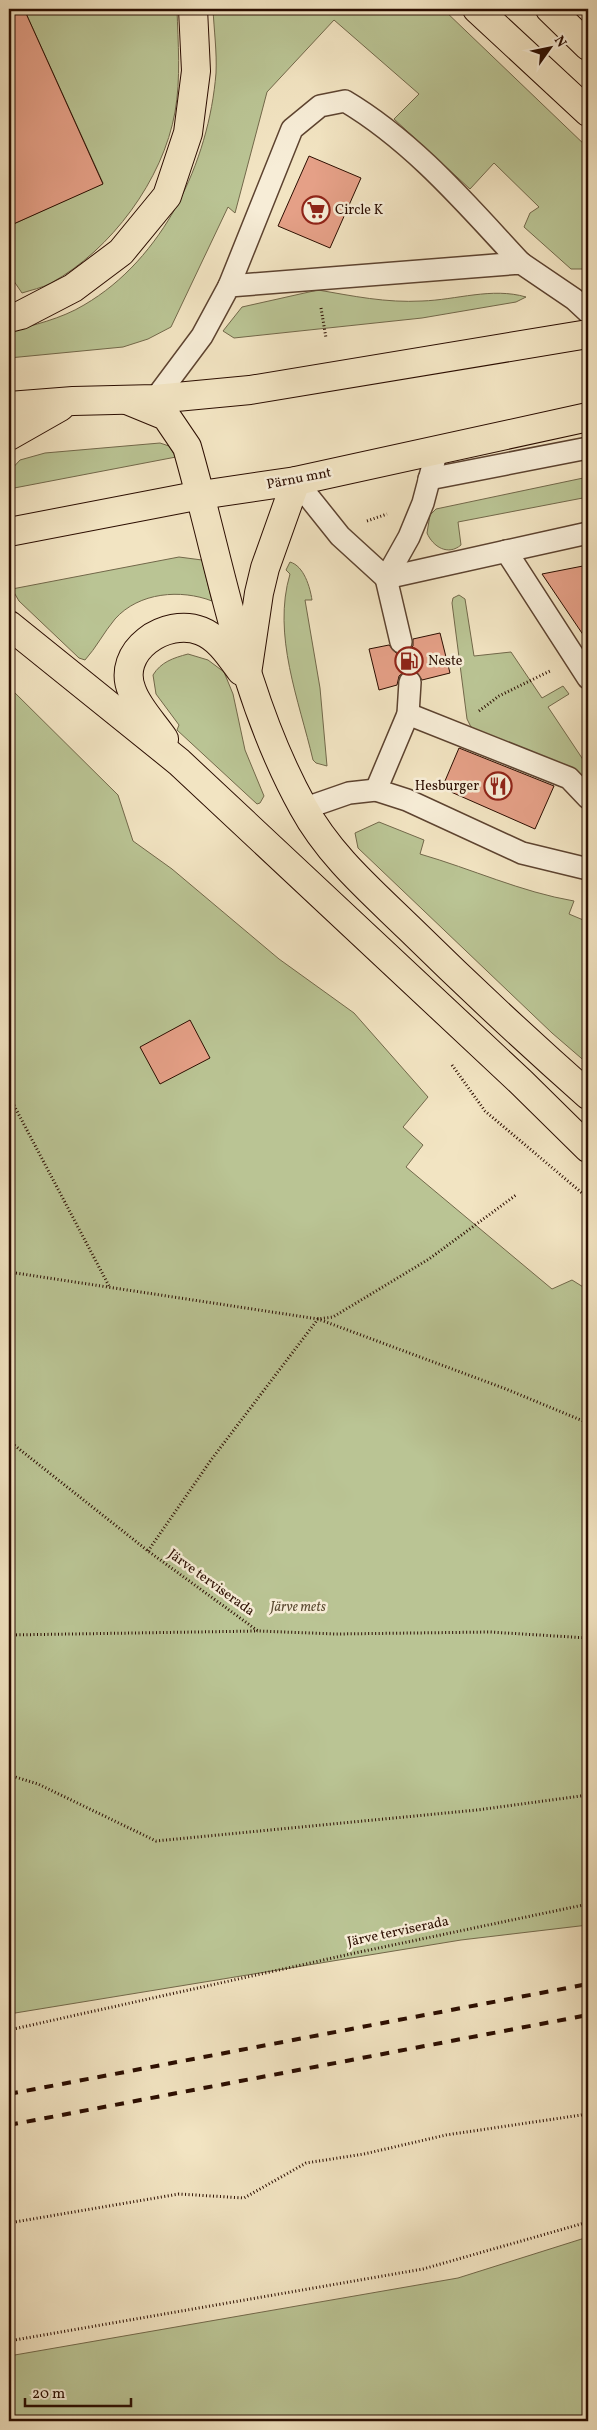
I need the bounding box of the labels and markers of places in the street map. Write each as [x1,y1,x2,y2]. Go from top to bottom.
supermarket icon: Circle K [301,195,331,225]
place label: Circle K [335,201,384,220]
fuel station icon: Neste [394,646,424,676]
place label: Neste [428,652,463,671]
restaurant icon: Hesburger [483,771,513,801]
place label: Hesburger [415,777,479,796]

